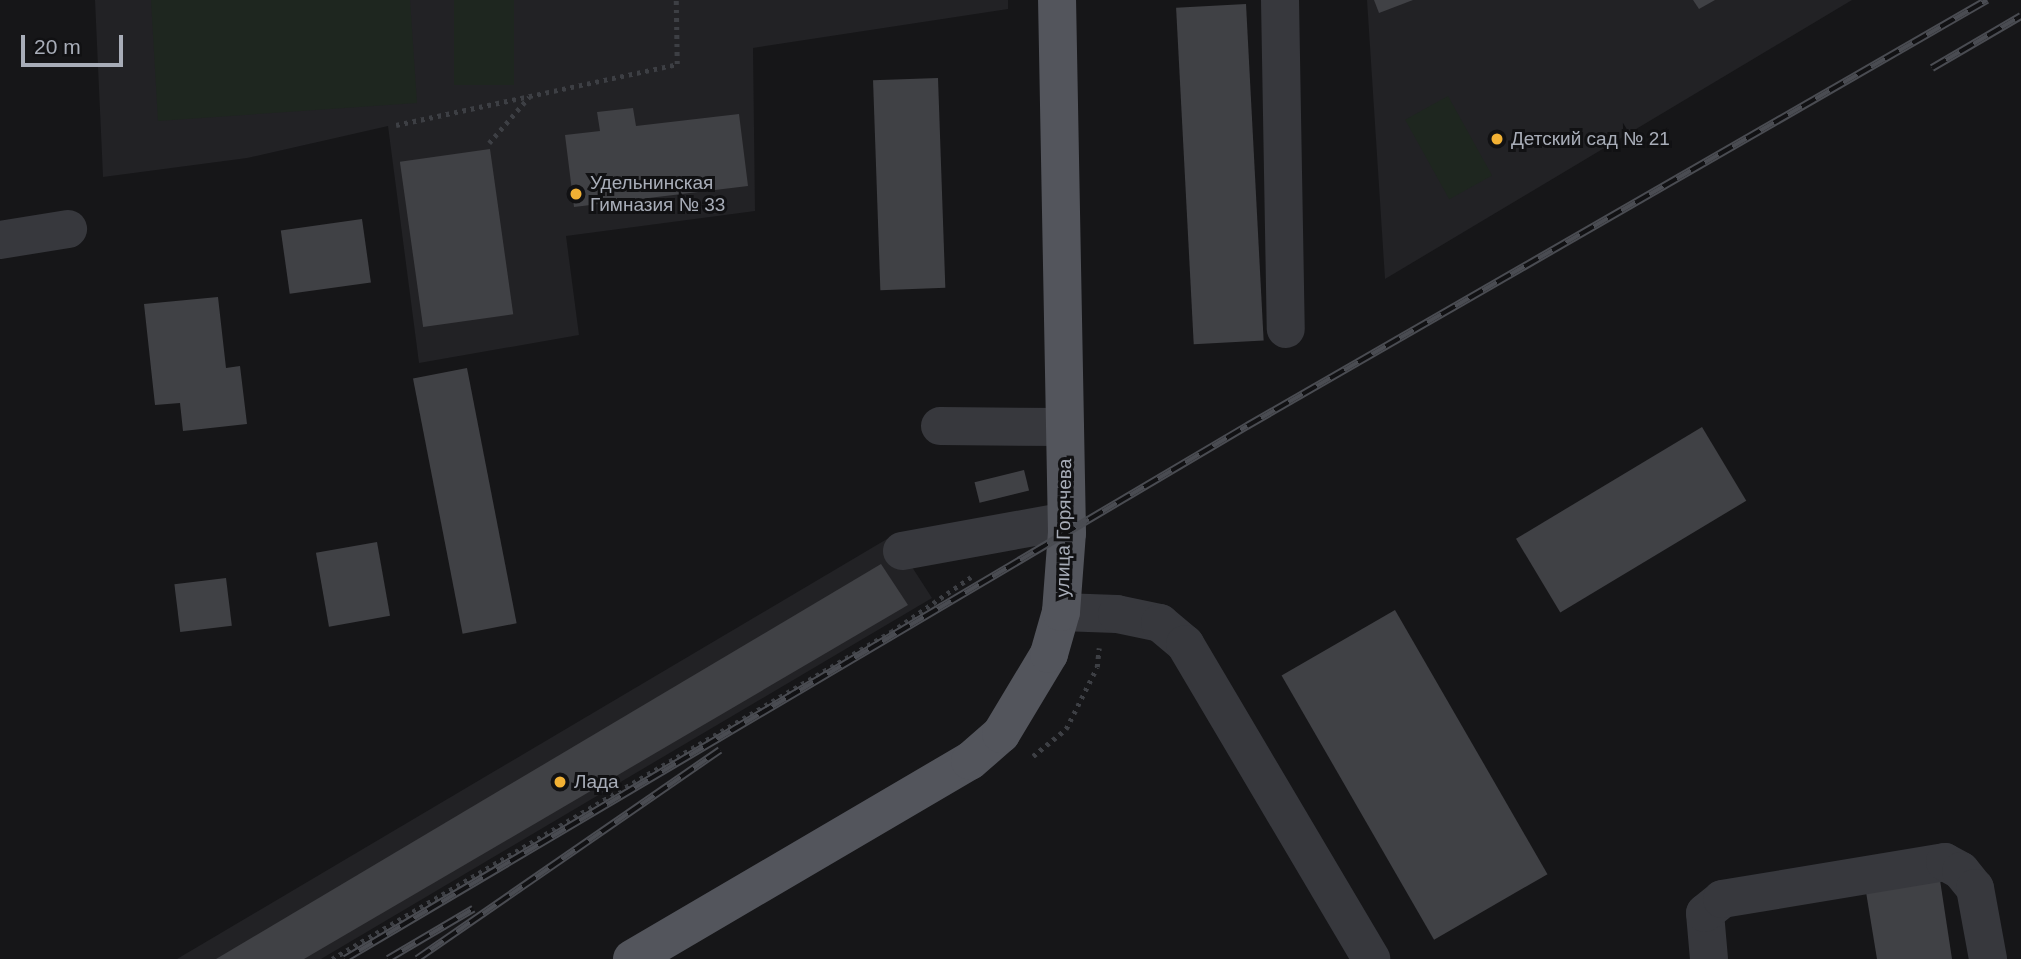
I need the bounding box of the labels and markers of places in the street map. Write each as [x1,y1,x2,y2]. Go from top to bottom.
place label: Детский сад № 21 [1511,128,1670,150]
marker: Детский сад № 21 [1489,131,1505,147]
place label: Удельнинская Гимназия № 33 [590,172,725,216]
marker: Удельнинская Гимназия № 33 [568,186,584,202]
place label: Лада [574,771,619,793]
marker: Лада [552,774,568,790]

